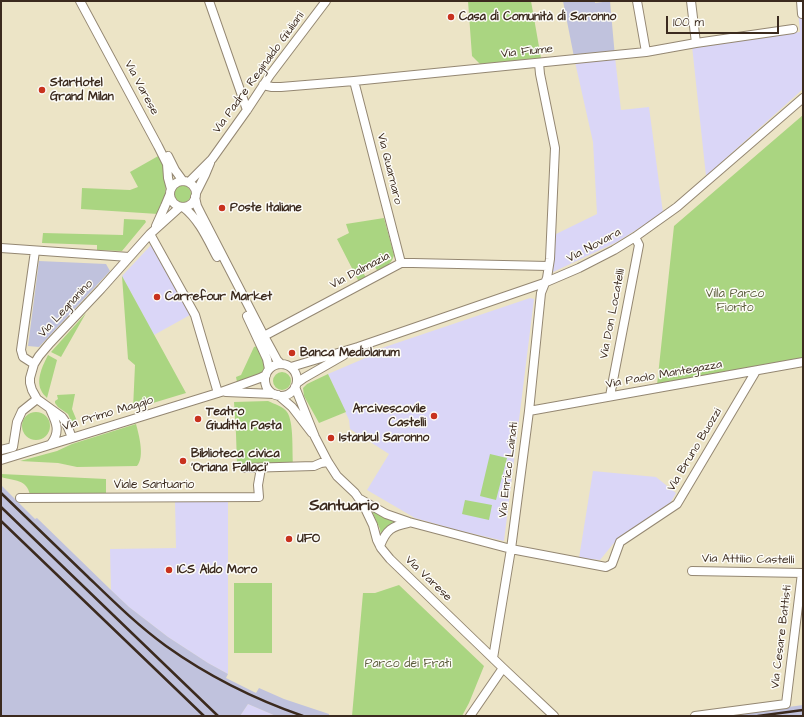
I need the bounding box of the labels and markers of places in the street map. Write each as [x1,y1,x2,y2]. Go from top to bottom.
place label: Casa di Comunità di Saronno [459,10,616,24]
marker: Casa di Comunità di Saronno [446,12,456,22]
place label: StarHotel Grand Milan [50,76,114,104]
marker: StarHotel Grand Milan [37,85,47,95]
place label: Poste Italiane [230,201,302,215]
marker: Poste Italiane [217,203,227,213]
place label: Carrefour Market [165,290,272,304]
marker: Carrefour Market [152,292,162,302]
place label: Banca Mediolanum [300,346,400,360]
marker: Banca Mediolanum [287,348,297,358]
place label: Arcivescovile Castelli [353,402,426,430]
place label: Teatro Giuditta Pasta [206,405,282,433]
marker: Arcivescovile Castelli [429,411,439,421]
marker: Teatro Giuditta Pasta [193,414,203,424]
place label: Istanbul Saronno [339,431,429,445]
marker: Istanbul Saronno [326,433,336,443]
place label: Biblioteca civica 'Oriana Fallaci' [191,447,280,475]
marker: Biblioteca civica 'Oriana Fallaci' [178,456,188,466]
place label: UFO [297,532,320,546]
marker: UFO [284,534,294,544]
place label: ICS Aldo Moro [177,563,257,577]
marker: ICS Aldo Moro [164,565,174,575]

